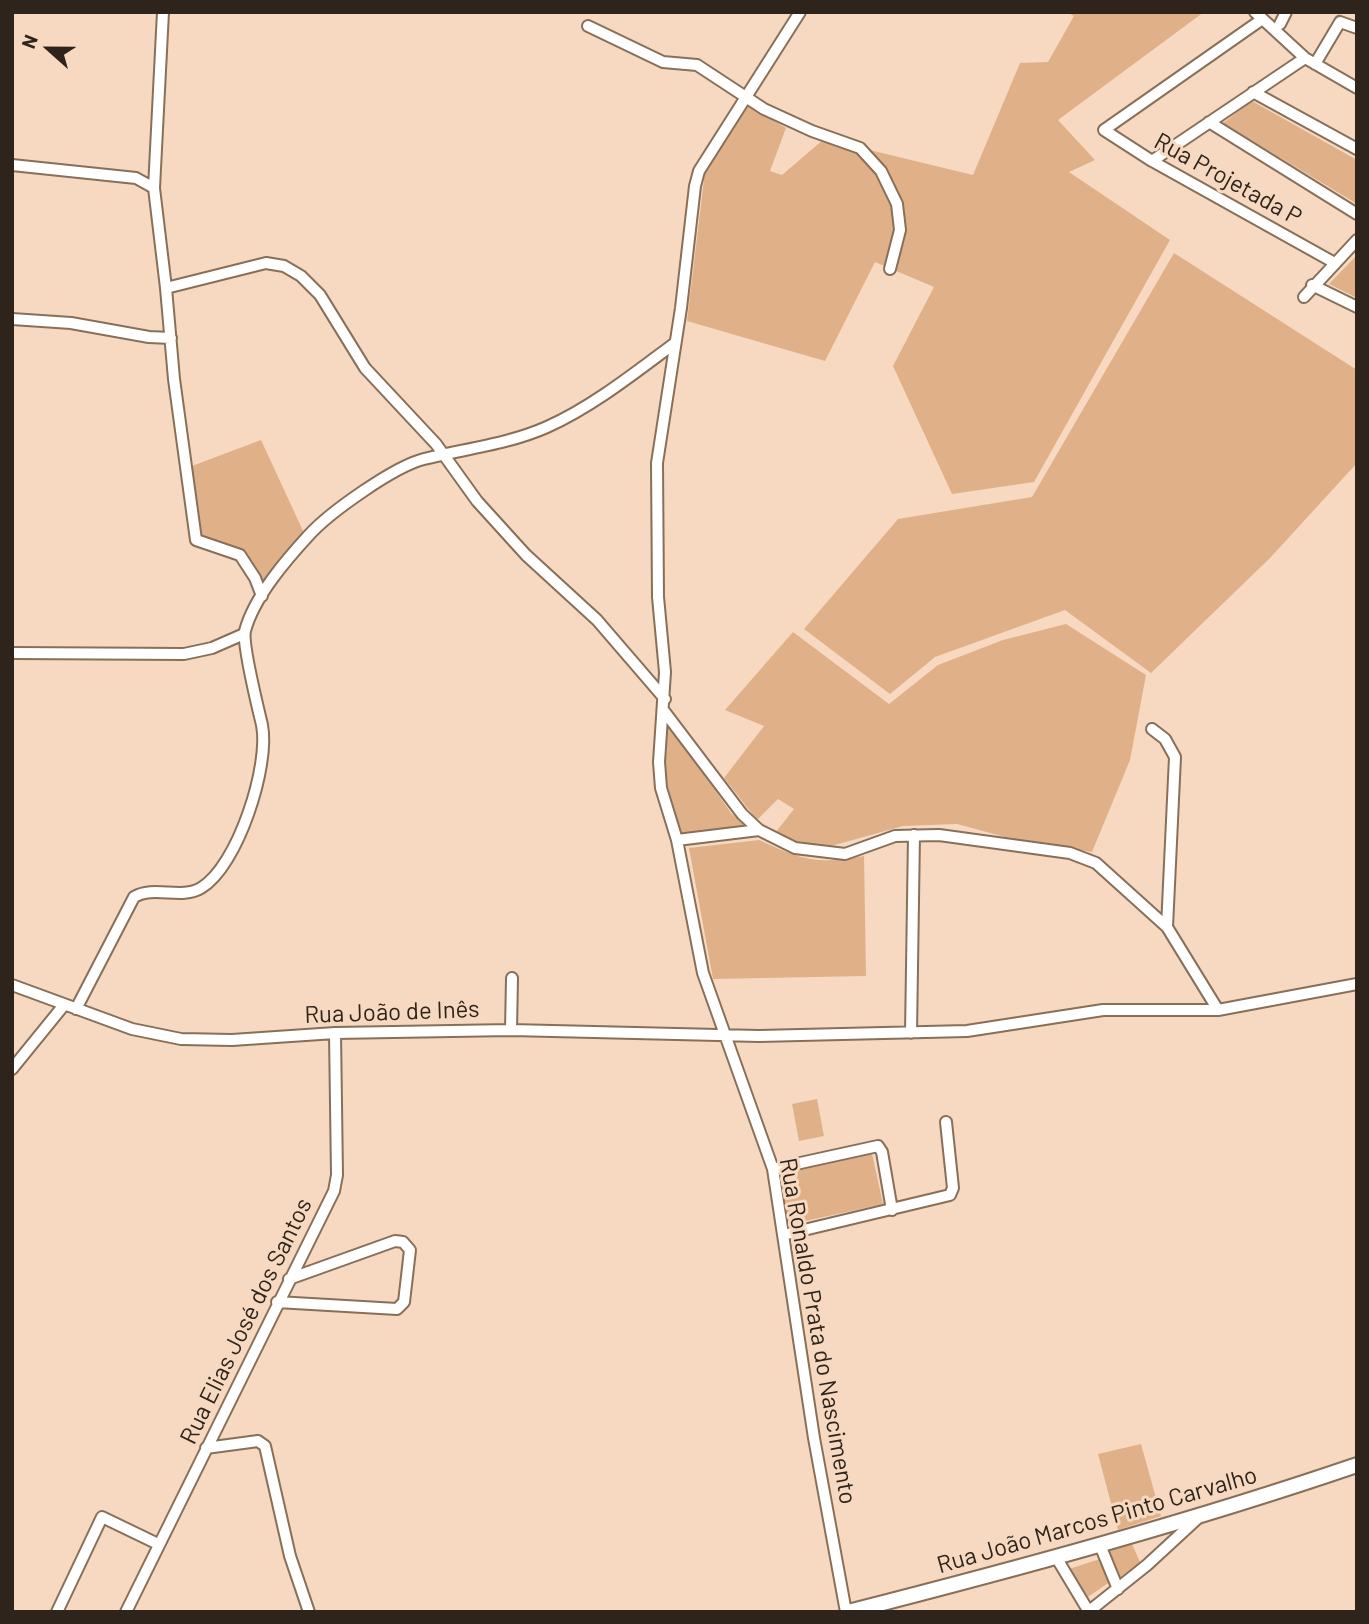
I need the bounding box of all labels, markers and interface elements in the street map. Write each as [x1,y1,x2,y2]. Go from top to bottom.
north arrow [14,14,84,84]
text: N [16,31,42,51]
street label: Rua Projetada P [1149,127,1307,231]
street label: Rua João de Inês [304,995,480,1029]
street label: Rua Ronaldo Prata do Nascimento [773,1155,863,1507]
street label: Rua Elias José dos Santos [174,1193,318,1449]
street label: Rua João Marcos Pinto Carvalho [934,1460,1260,1580]

